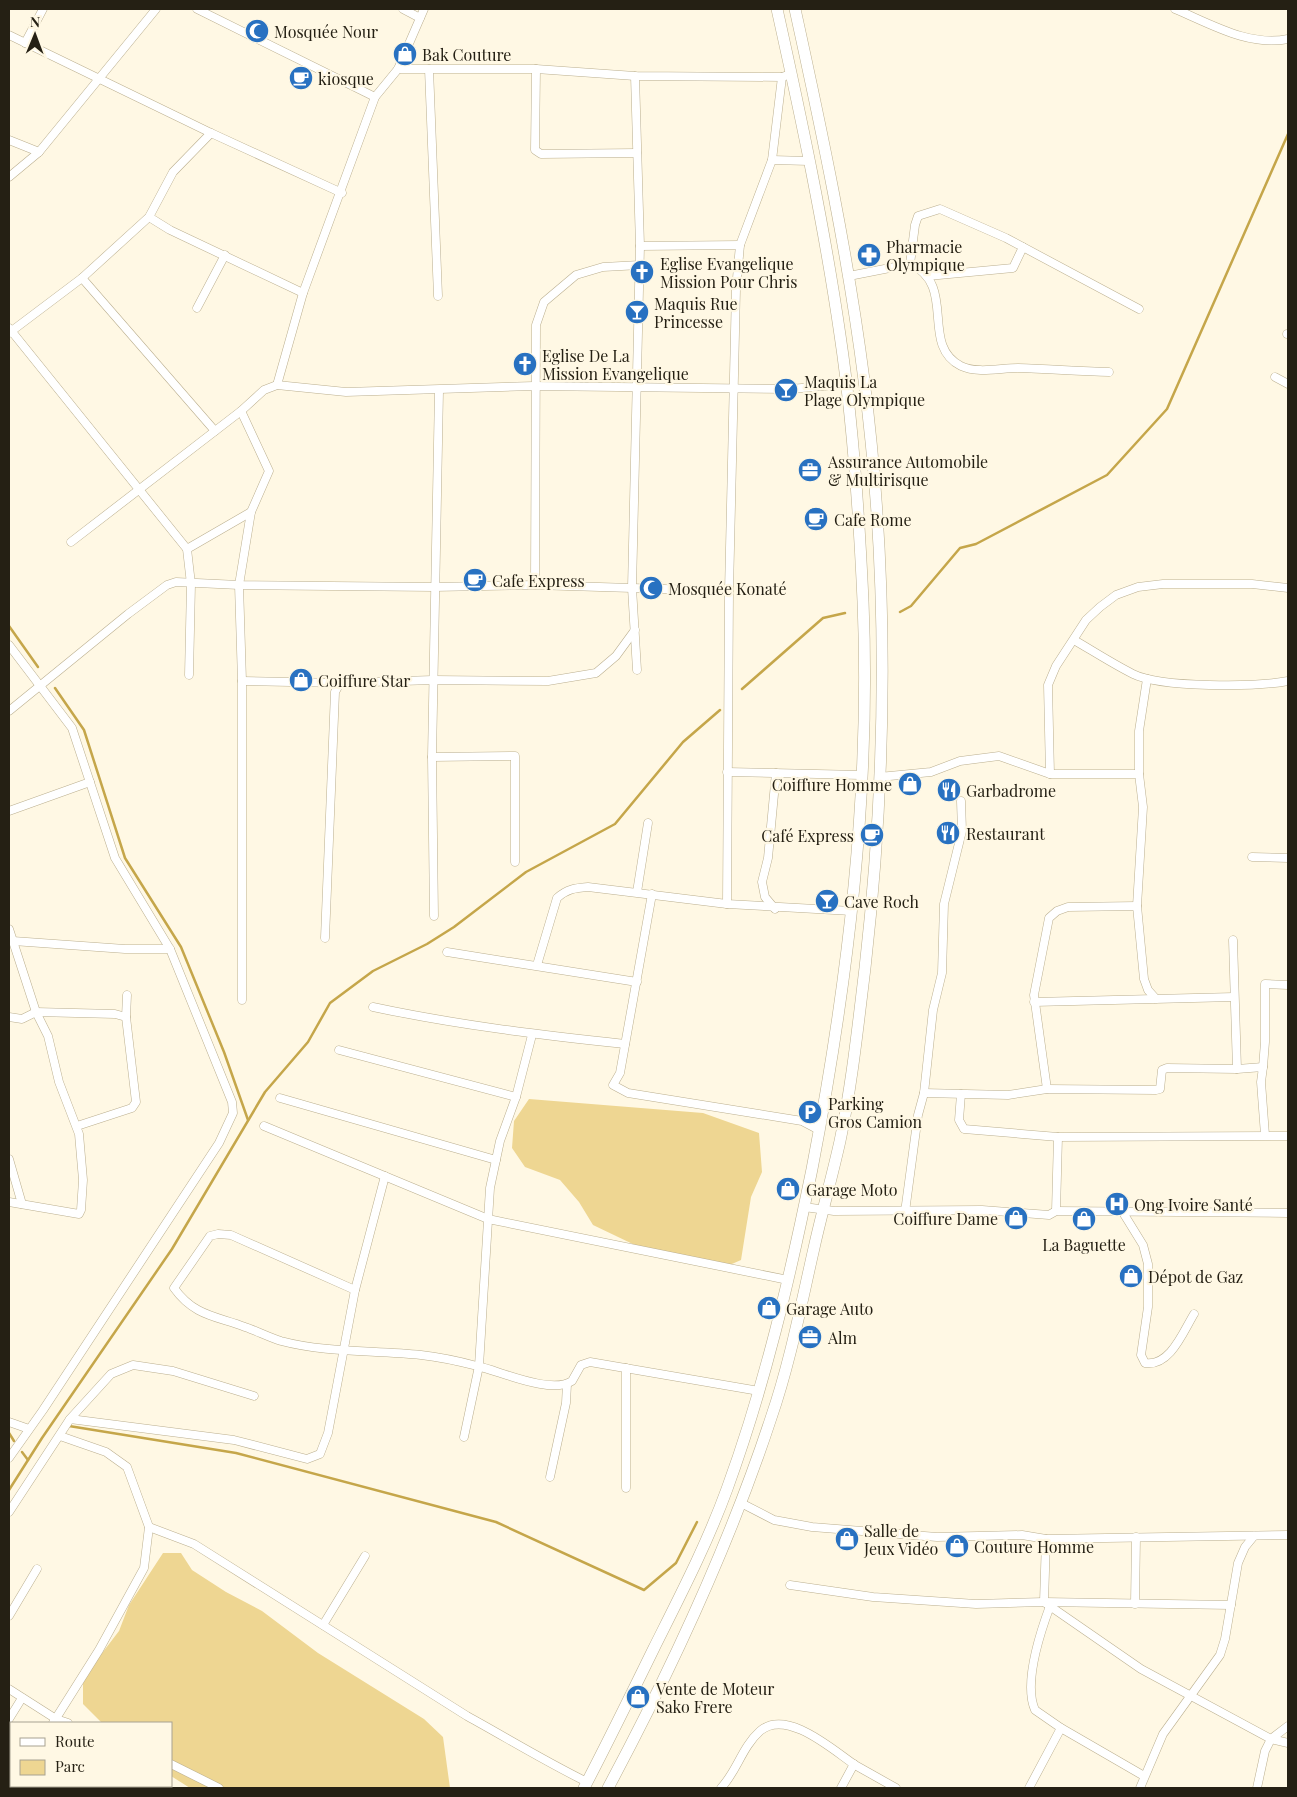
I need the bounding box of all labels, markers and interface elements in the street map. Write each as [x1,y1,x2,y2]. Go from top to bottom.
north arrow [10,10,60,60]
text: N [30,12,40,31]
mosque icon: Mosquée Nour [244,18,270,44]
place label: Mosquée Nour [274,21,378,42]
shop icon: Bak Couture [392,41,418,67]
place label: Bak Couture [422,44,511,65]
cafe icon: kiosque [288,65,314,91]
place label: kiosque [318,68,374,89]
place label: Pharmacie Olympique [886,236,965,275]
pharmacy icon: Pharmacie Olympique [856,242,882,268]
place label: Eglise Evangelique Mission Pour Chris [660,253,797,292]
church icon: Eglise Evangelique Mission Pour Chris [629,259,655,285]
place label: Maquis Rue Princesse [654,293,738,332]
bar icon: Maquis Rue Princesse [624,299,650,325]
place label: Eglise De La Mission Evangelique [542,345,689,384]
church icon: Eglise De La Mission Evangelique [512,351,538,377]
place label: Maquis La Plage Olympique [804,371,925,410]
bar icon: Maquis La Plage Olympique [773,377,799,403]
place label: Assurance Automobile & Multirisque [827,451,988,490]
office icon: Assurance Automobile & Multirisque [797,457,823,483]
cafe icon: Cafe Rome [803,506,829,532]
place label: Cafe Rome [834,509,912,530]
cafe icon: Cafe Express [462,567,488,593]
place label: Cafe Express [492,570,585,591]
mosque icon: Mosquée Konaté [638,575,664,601]
place label: Mosquée Konaté [668,578,787,599]
shop icon: Coiffure Star [288,667,314,693]
place label: Coiffure Star [318,670,410,691]
shop icon: Coiffure Homme [897,771,923,797]
place label: Coiffure Homme [772,774,892,795]
restaurant icon: Garbadrome [936,777,962,803]
place label: Garbadrome [966,780,1056,801]
restaurant icon: Restaurant [935,820,961,846]
cafe icon: Café Express [859,822,885,848]
place label: Restaurant [966,823,1045,844]
place label: Café Express [761,825,854,846]
bar icon: Cave Roch [814,888,840,914]
place label: Cave Roch [844,891,920,912]
place label: Parking Gros Camion [828,1093,923,1132]
parking icon: Parking Gros Camion [797,1099,823,1125]
shop icon: Garage Moto [775,1176,801,1202]
place label: Garage Moto [806,1179,898,1200]
hospital icon: Ong Ivoire Santé [1104,1191,1130,1217]
place label: Ong Ivoire Santé [1134,1194,1253,1215]
shop icon: Coiffure Dame [1003,1205,1029,1231]
shop icon: La Baguette [1071,1206,1097,1232]
place label: Coiffure Dame [893,1208,998,1229]
place label: La Baguette [1042,1234,1126,1255]
shop icon: Dépot de Gaz [1118,1263,1144,1289]
place label: Dépot de Gaz [1148,1266,1244,1287]
shop icon: Garage Auto [756,1295,782,1321]
place label: Garage Auto [786,1298,874,1319]
office icon: Alm [797,1324,823,1350]
place label: Alm [827,1327,857,1348]
place label: Salle de Jeux Vidéo [863,1520,939,1559]
shop icon: Salle de Jeux Vidéo [834,1526,860,1552]
shop icon: Couture Homme [944,1533,970,1559]
place label: Couture Homme [974,1536,1094,1557]
place label: Vente de Moteur Sako Frere [655,1678,774,1717]
shop icon: Vente de Moteur Sako Frere [625,1684,651,1710]
legend [10,1722,172,1787]
text: Route [55,1731,95,1751]
text: Parc [55,1756,85,1776]

